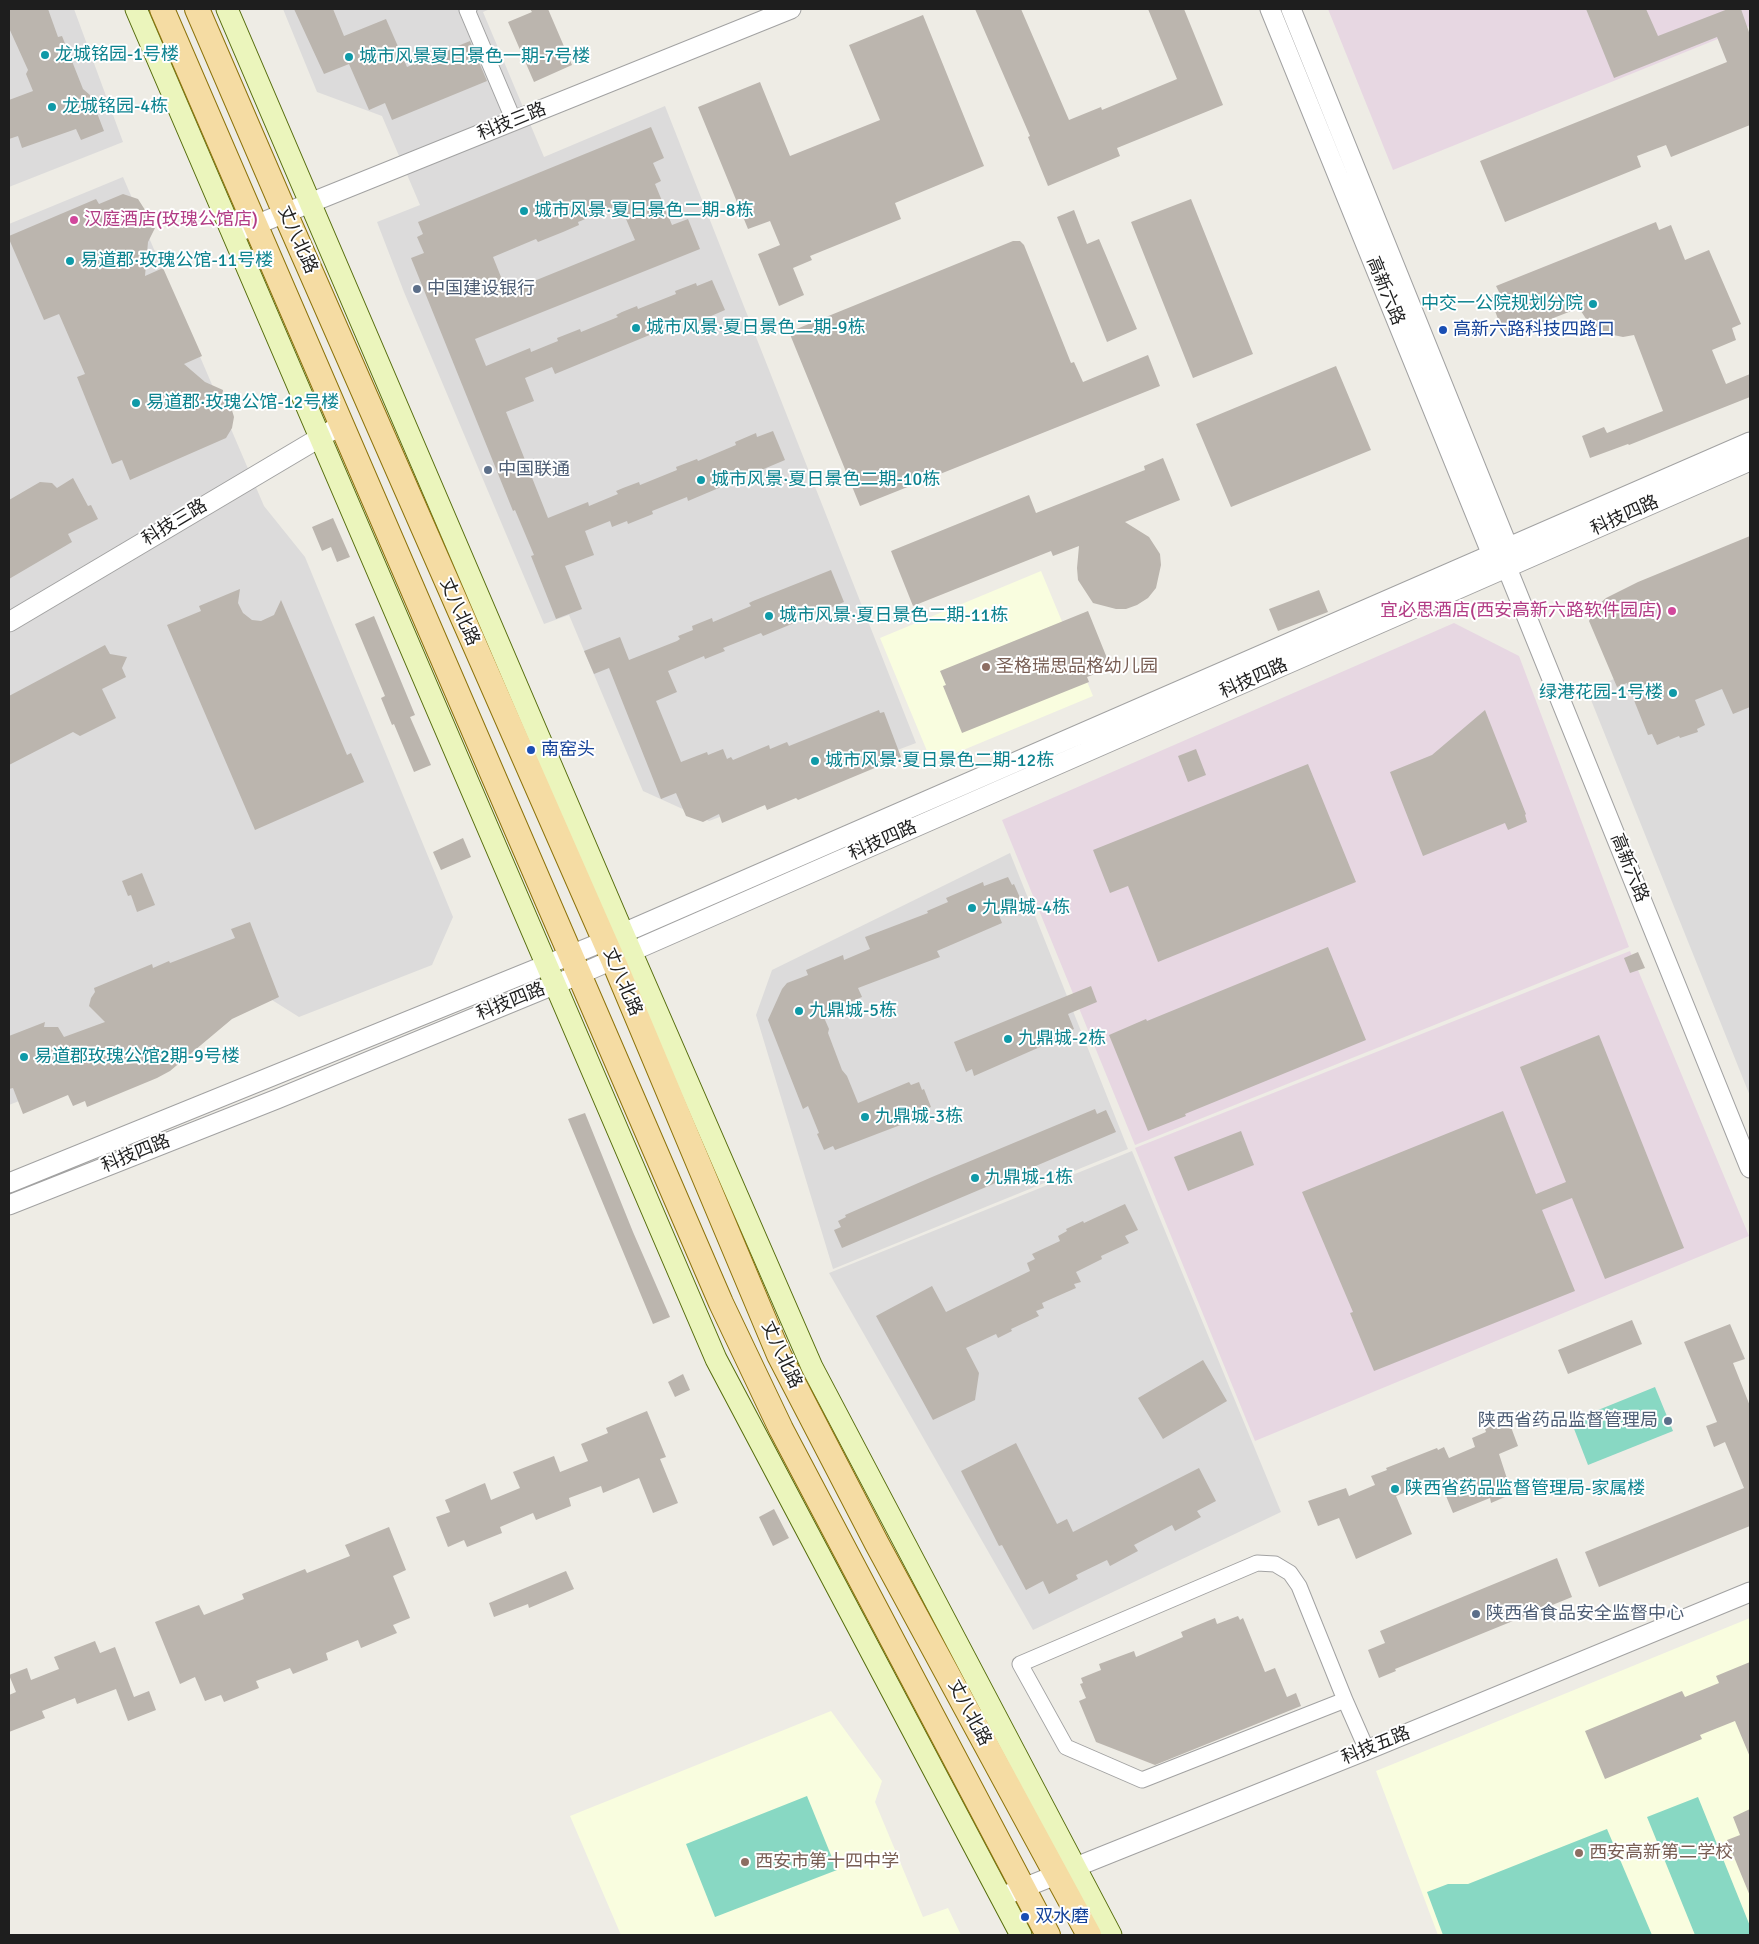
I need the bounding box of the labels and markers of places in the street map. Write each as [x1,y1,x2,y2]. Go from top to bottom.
place label: 龙城铭园-1号楼 [55,44,179,66]
place label: 城市风景夏日景色一期-7号楼 [359,46,590,68]
marker: 龙城铭园-1号楼 [39,49,51,61]
marker: 城市风景夏日景色一期-7号楼 [343,51,355,63]
place label: 龙城铭园-4栋 [62,96,168,118]
marker: 龙城铭园-4栋 [46,101,58,113]
place label: 城市风景·夏日景色二期-8栋 [534,200,754,222]
marker: 城市风景·夏日景色二期-8栋 [518,205,530,217]
place label: 汉庭酒店(玫瑰公馆店) [84,209,258,231]
marker: 汉庭酒店(玫瑰公馆店) [68,214,80,226]
place label: 易道郡·玫瑰公馆-11号楼 [80,250,273,272]
marker: 易道郡·玫瑰公馆-11号楼 [64,255,76,267]
place label: 中国建设银行 [427,278,535,300]
marker: 中国建设银行 [411,283,423,295]
place label: 中交一公院规划分院 [1421,293,1583,315]
marker: 中交一公院规划分院 [1587,298,1599,310]
place label: 城市风景·夏日景色二期-9栋 [646,317,866,339]
place label: 高新六路科技四路口 [1453,319,1615,341]
marker: 城市风景·夏日景色二期-9栋 [630,322,642,334]
marker: 高新六路科技四路口 [1437,324,1449,336]
place label: 易道郡·玫瑰公馆-12号楼 [146,392,339,414]
marker: 易道郡·玫瑰公馆-12号楼 [130,397,142,409]
place label: 中国联通 [498,459,570,481]
marker: 中国联通 [482,464,494,476]
place label: 城市风景·夏日景色二期-10栋 [711,469,940,491]
marker: 城市风景·夏日景色二期-10栋 [695,474,707,486]
place label: 宜必思酒店(西安高新六路软件园店) [1380,600,1662,622]
place label: 城市风景·夏日景色二期-11栋 [779,605,1008,627]
marker: 宜必思酒店(西安高新六路软件园店) [1666,605,1678,617]
marker: 城市风景·夏日景色二期-11栋 [763,610,775,622]
place label: 圣格瑞思品格幼儿园 [996,656,1158,678]
marker: 圣格瑞思品格幼儿园 [980,661,992,673]
place label: 绿港花园-1号楼 [1539,682,1663,704]
marker: 绿港花园-1号楼 [1667,687,1679,699]
place label: 南窑头 [541,739,595,761]
marker: 南窑头 [525,744,537,756]
place label: 城市风景·夏日景色二期-12栋 [825,750,1054,772]
marker: 城市风景·夏日景色二期-12栋 [809,755,821,767]
place label: 九鼎城-4栋 [982,897,1070,919]
marker: 九鼎城-4栋 [966,902,978,914]
place label: 九鼎城-5栋 [809,1000,897,1022]
marker: 九鼎城-5栋 [793,1005,805,1017]
place label: 九鼎城-2栋 [1018,1028,1106,1050]
marker: 九鼎城-2栋 [1002,1033,1014,1045]
place label: 易道郡玫瑰公馆2期-9号楼 [34,1046,240,1068]
marker: 易道郡玫瑰公馆2期-9号楼 [18,1051,30,1063]
place label: 九鼎城-3栋 [875,1106,963,1128]
marker: 九鼎城-3栋 [859,1111,871,1123]
place label: 九鼎城-1栋 [985,1167,1073,1189]
marker: 九鼎城-1栋 [969,1172,981,1184]
place label: 陕西省药品监督管理局 [1478,1410,1658,1432]
marker: 陕西省药品监督管理局 [1662,1415,1674,1427]
place label: 陕西省药品监督管理局-家属楼 [1405,1478,1645,1500]
marker: 陕西省药品监督管理局-家属楼 [1389,1483,1401,1495]
place label: 陕西省食品安全监督中心 [1486,1603,1684,1625]
marker: 陕西省食品安全监督中心 [1470,1608,1482,1620]
place label: 西安高新第二学校 [1589,1842,1733,1864]
marker: 西安高新第二学校 [1573,1847,1585,1859]
place label: 西安市第十四中学 [755,1851,899,1873]
marker: 西安市第十四中学 [739,1856,751,1868]
place label: 双水磨 [1035,1906,1089,1928]
marker: 双水磨 [1019,1911,1031,1923]

